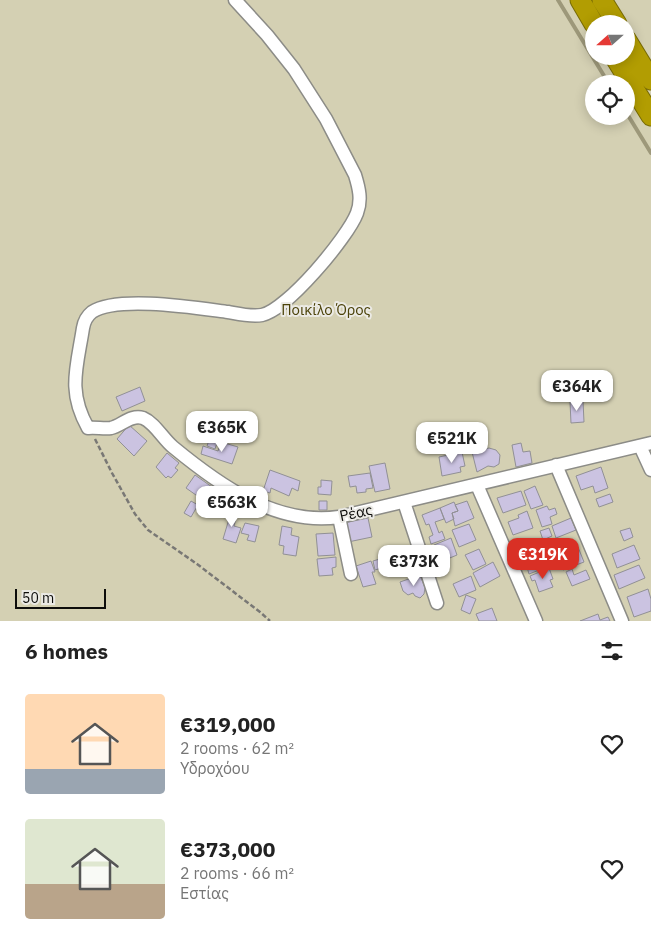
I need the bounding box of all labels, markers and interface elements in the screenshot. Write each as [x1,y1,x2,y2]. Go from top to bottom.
north arrow [585,15,635,65]
map controls [585,15,635,125]
button: locate [585,75,635,125]
park label: Ποικίλο Όρος [281,300,371,319]
pin: €364K [542,370,612,412]
text: €364K [552,376,602,396]
pin: €365K [187,410,257,453]
text: €365K [197,417,247,437]
pin: €521K [417,422,487,464]
text: €521K [427,428,477,448]
pin: €563K [197,486,267,528]
text: €563K [207,492,257,512]
street label: Ρέας [338,500,374,525]
pin: €319K [508,538,578,580]
pin: €373K [379,544,449,587]
text: €319K [518,544,568,564]
text: €373K [389,551,439,571]
scale bar [15,586,106,609]
text: 50 m [22,589,54,607]
text: 6 homes [25,637,108,665]
icon: filters [598,637,626,665]
text: €319,000 [180,710,275,738]
icon: home [65,714,125,774]
icon: heart [598,730,626,758]
text: 2 rooms · 62 m² [180,738,294,758]
text: Υδροχόου [180,758,250,778]
text: €373,000 [180,835,275,863]
icon: home [65,839,125,899]
icon: heart [598,855,626,883]
text: 2 rooms · 66 m² [180,863,294,883]
text: Εστίας [180,883,229,903]

